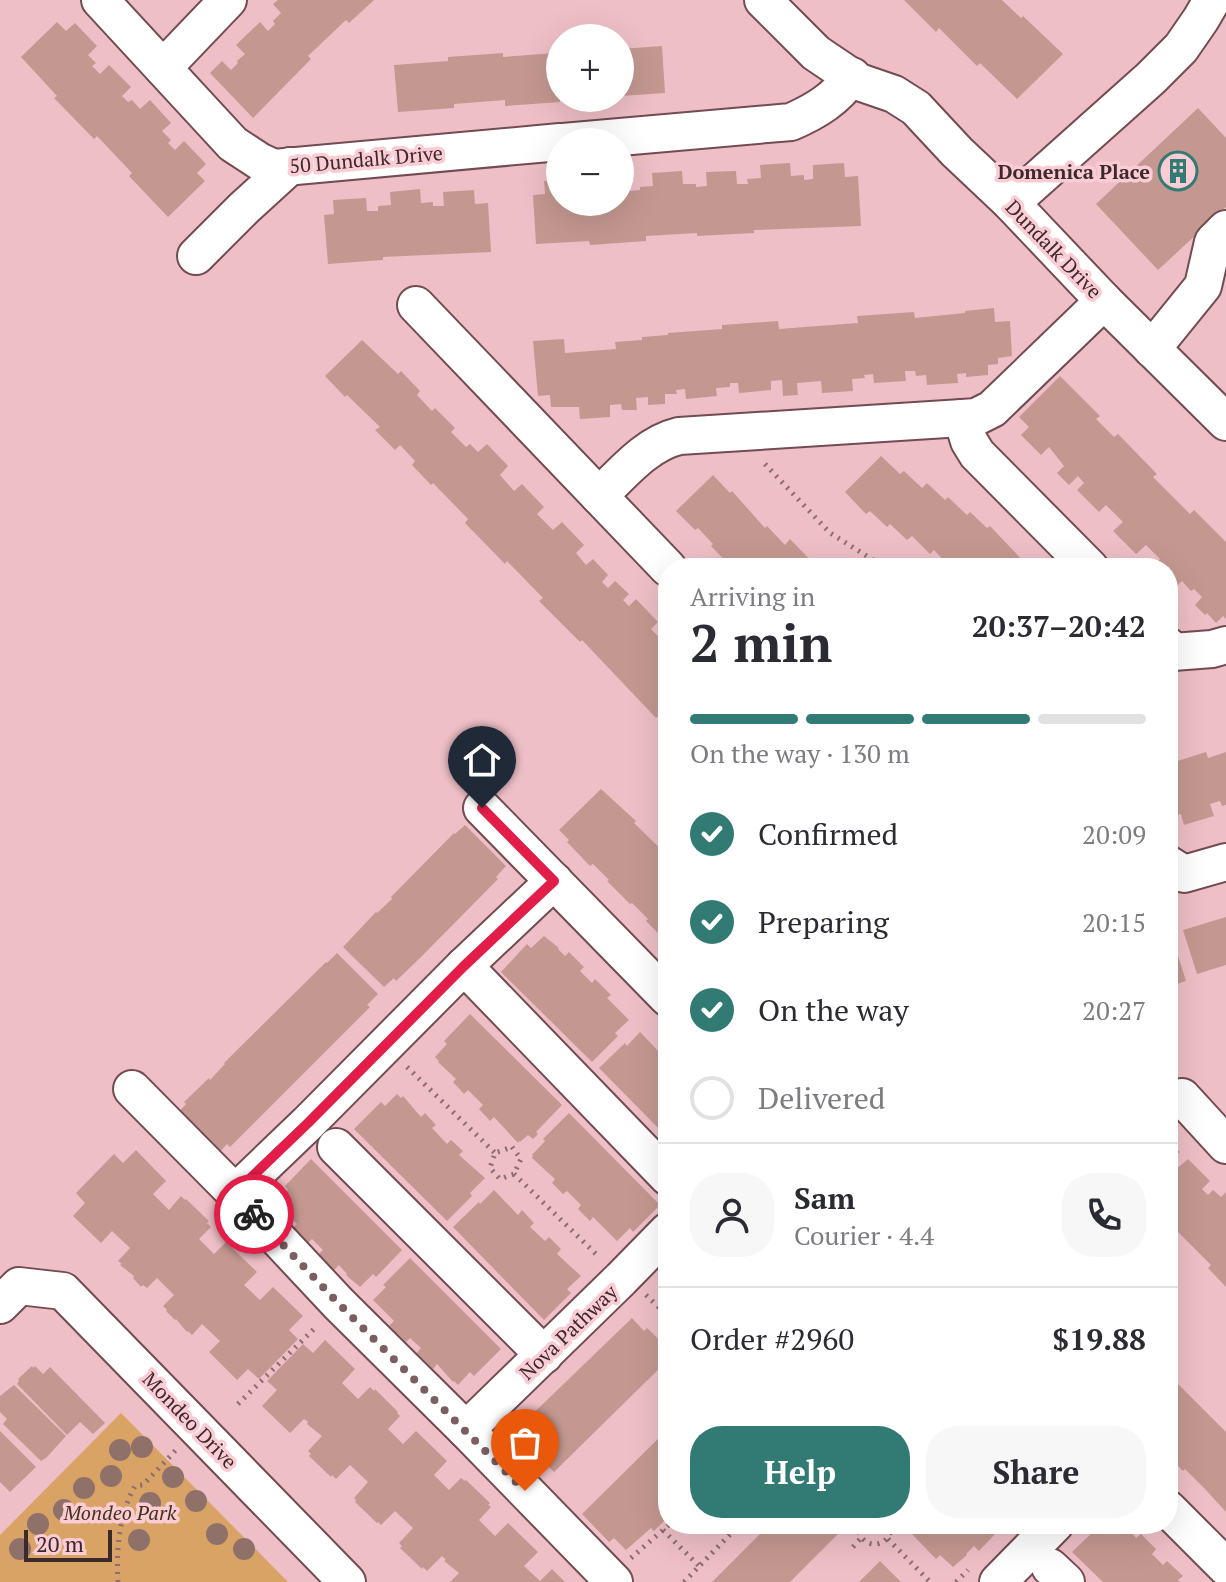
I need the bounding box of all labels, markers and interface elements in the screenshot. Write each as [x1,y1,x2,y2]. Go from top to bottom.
map controls [546,24,634,216]
button: + [546,24,634,112]
button: − [546,128,634,216]
street label: 50 Dundalk Drive [288,139,444,179]
building icon: Domenica Place [1157,150,1199,192]
place label: Domenica Place [998,158,1150,185]
street label: Dundalk Drive [1000,194,1108,304]
text: Arriving in [690,579,815,613]
text: 20:37–20:42 [972,606,1146,646]
text: 2 min [690,608,832,677]
pin [448,726,516,808]
text: On the way · 130 m [690,736,910,770]
icon: home [460,738,504,782]
icon: check [690,812,734,856]
text: Confirmed [758,814,898,854]
text: 20:09 [1082,817,1146,851]
icon: check [690,900,734,944]
text: Preparing [758,902,889,942]
text: 20:15 [1082,905,1146,939]
icon: check [690,988,734,1032]
text: On the way [758,990,909,1030]
text: 20:27 [1082,993,1146,1027]
text: Delivered [758,1078,885,1118]
button: person [690,1173,774,1257]
button: phone [1062,1173,1146,1257]
courier [214,1174,294,1254]
text: Sam [794,1178,855,1218]
icon: bike [232,1192,276,1236]
text: Courier · 4.4 [794,1218,934,1252]
street label: Nova Pathway [513,1278,623,1386]
text: Order #2960 [690,1319,854,1359]
text: $19.88 [1052,1319,1146,1359]
street label: Mondeo Drive [137,1366,243,1474]
pin [491,1409,559,1491]
icon: bag [503,1421,547,1465]
button: Help [690,1426,910,1518]
button: Share [926,1426,1146,1518]
park label: Mondeo Park [63,1499,177,1526]
scale bar [24,1526,112,1562]
text: 20 m [36,1529,84,1558]

